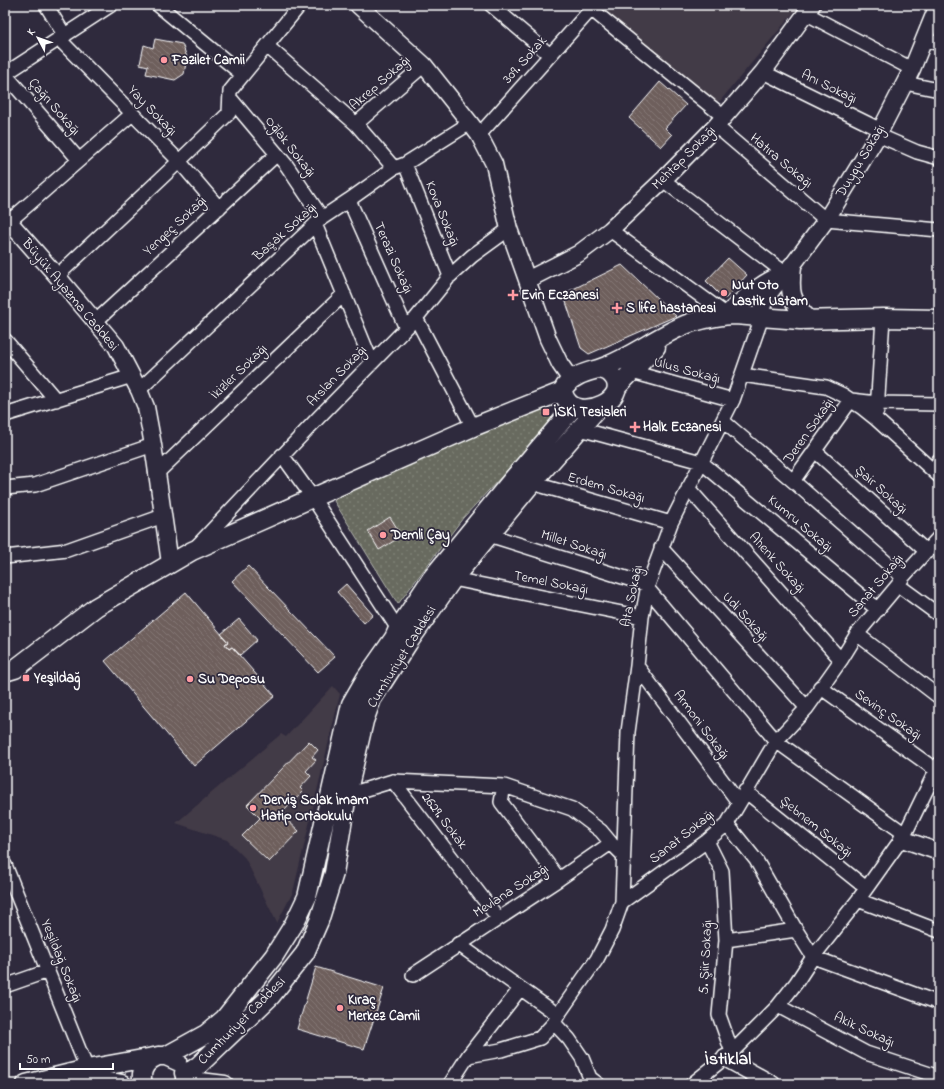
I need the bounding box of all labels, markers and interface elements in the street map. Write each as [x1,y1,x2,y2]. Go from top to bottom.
north arrow [18,18,58,58]
text: K [23,24,39,39]
street label: 309. Sokak [498,31,553,89]
place label: Fazilet Camii [171,50,245,71]
street label: Akrep Sokağı [345,51,416,116]
marker: Fazilet Camii [159,55,169,65]
street label: Anı Sokağı [797,64,861,110]
street label: Çağrı Sokağı [22,74,85,141]
street label: Yay Sokağı [122,81,182,142]
street label: Oğlak Sokağı [259,112,321,183]
street label: Duygu Sokağı [830,120,892,203]
street label: Mehtap Sokağı [647,121,722,196]
street label: Hatıra Sokağı [744,128,817,194]
street label: Kova Sokağı [418,178,465,250]
street label: Yengeç Sokağı [138,191,212,262]
street label: Başak Sokağı [248,198,322,268]
street label: Terazi Sokağı [367,219,418,298]
street label: Büyük Ayazma Caddesi [15,233,124,357]
place label: Nut Oto Lastik Ustam [732,275,808,312]
place label: Evin Eczanesi [521,285,599,306]
marker: Nut Oto Lastik Ustam [719,288,729,298]
marker: Evin Eczanesi [508,290,518,300]
place label: S life hastanesi [626,298,717,319]
marker: S life hastanesi [611,302,623,314]
street label: İkizler Sokağı [206,339,273,406]
street label: Arslan Sokağı [302,340,373,412]
street label: Ulus Sokağı [651,352,723,391]
street label: Deren Sokağı [778,394,840,470]
place label: İSKİ Tesisleri [554,402,627,423]
marker: İSKİ Tesisleri [541,407,551,417]
place label: Halk Eczanesi [643,417,722,438]
marker: Halk Eczanesi [630,422,640,432]
street label: Şair Sokağı [849,460,912,520]
street label: Erdem Sokağı [565,467,647,510]
street label: Kumru Sokağı [762,490,837,558]
street label: Millet Sokağı [538,524,610,567]
place label: Demli Çay [390,525,450,548]
street label: Ahenk Sokağı [743,528,810,599]
marker: Demli Çay [378,530,388,540]
street label: Sanat Sokağı [843,550,910,623]
street label: Ata Sokağı [615,563,650,629]
street label: Temel Sokağı [512,565,590,602]
street label: Udi Sokağı [716,587,773,647]
street label: Cumhuriyet Caddesi [362,602,443,713]
place label: Yeşildağ [33,668,81,691]
place label: Su Deposu [198,669,265,690]
marker: Yeşildağ [21,673,31,683]
marker: Su Deposu [185,674,195,684]
street label: Sevinç Sokağı [849,684,926,747]
street label: Armoni Sokağı [667,686,734,765]
street label: 2629. Sokak [416,788,473,854]
place label: Derviş Solak İmam Hatip Ortaokulu [260,790,369,827]
street label: Şebnem Sokağı [774,791,857,864]
marker: Derviş Solak İmam Hatip Ortaokulu [248,803,258,813]
street label: Sanat Sokağı [645,805,720,870]
street label: Mevlana Sokağı [469,859,554,924]
street label: Yeşildağ Sokağı [34,916,87,1006]
street label: 5. Şiir Sokağı [694,919,719,995]
street label: Cumhuriyet Caddesi [193,972,292,1071]
place label: Kıraç Merkez Camii [348,990,421,1027]
marker: Kıraç Merkez Camii [335,1003,345,1013]
street label: Akik Sokağı [830,1007,898,1054]
scale bar [20,1045,113,1071]
district label: İstiklal [705,1047,751,1073]
text: 50 m [26,1051,50,1069]

